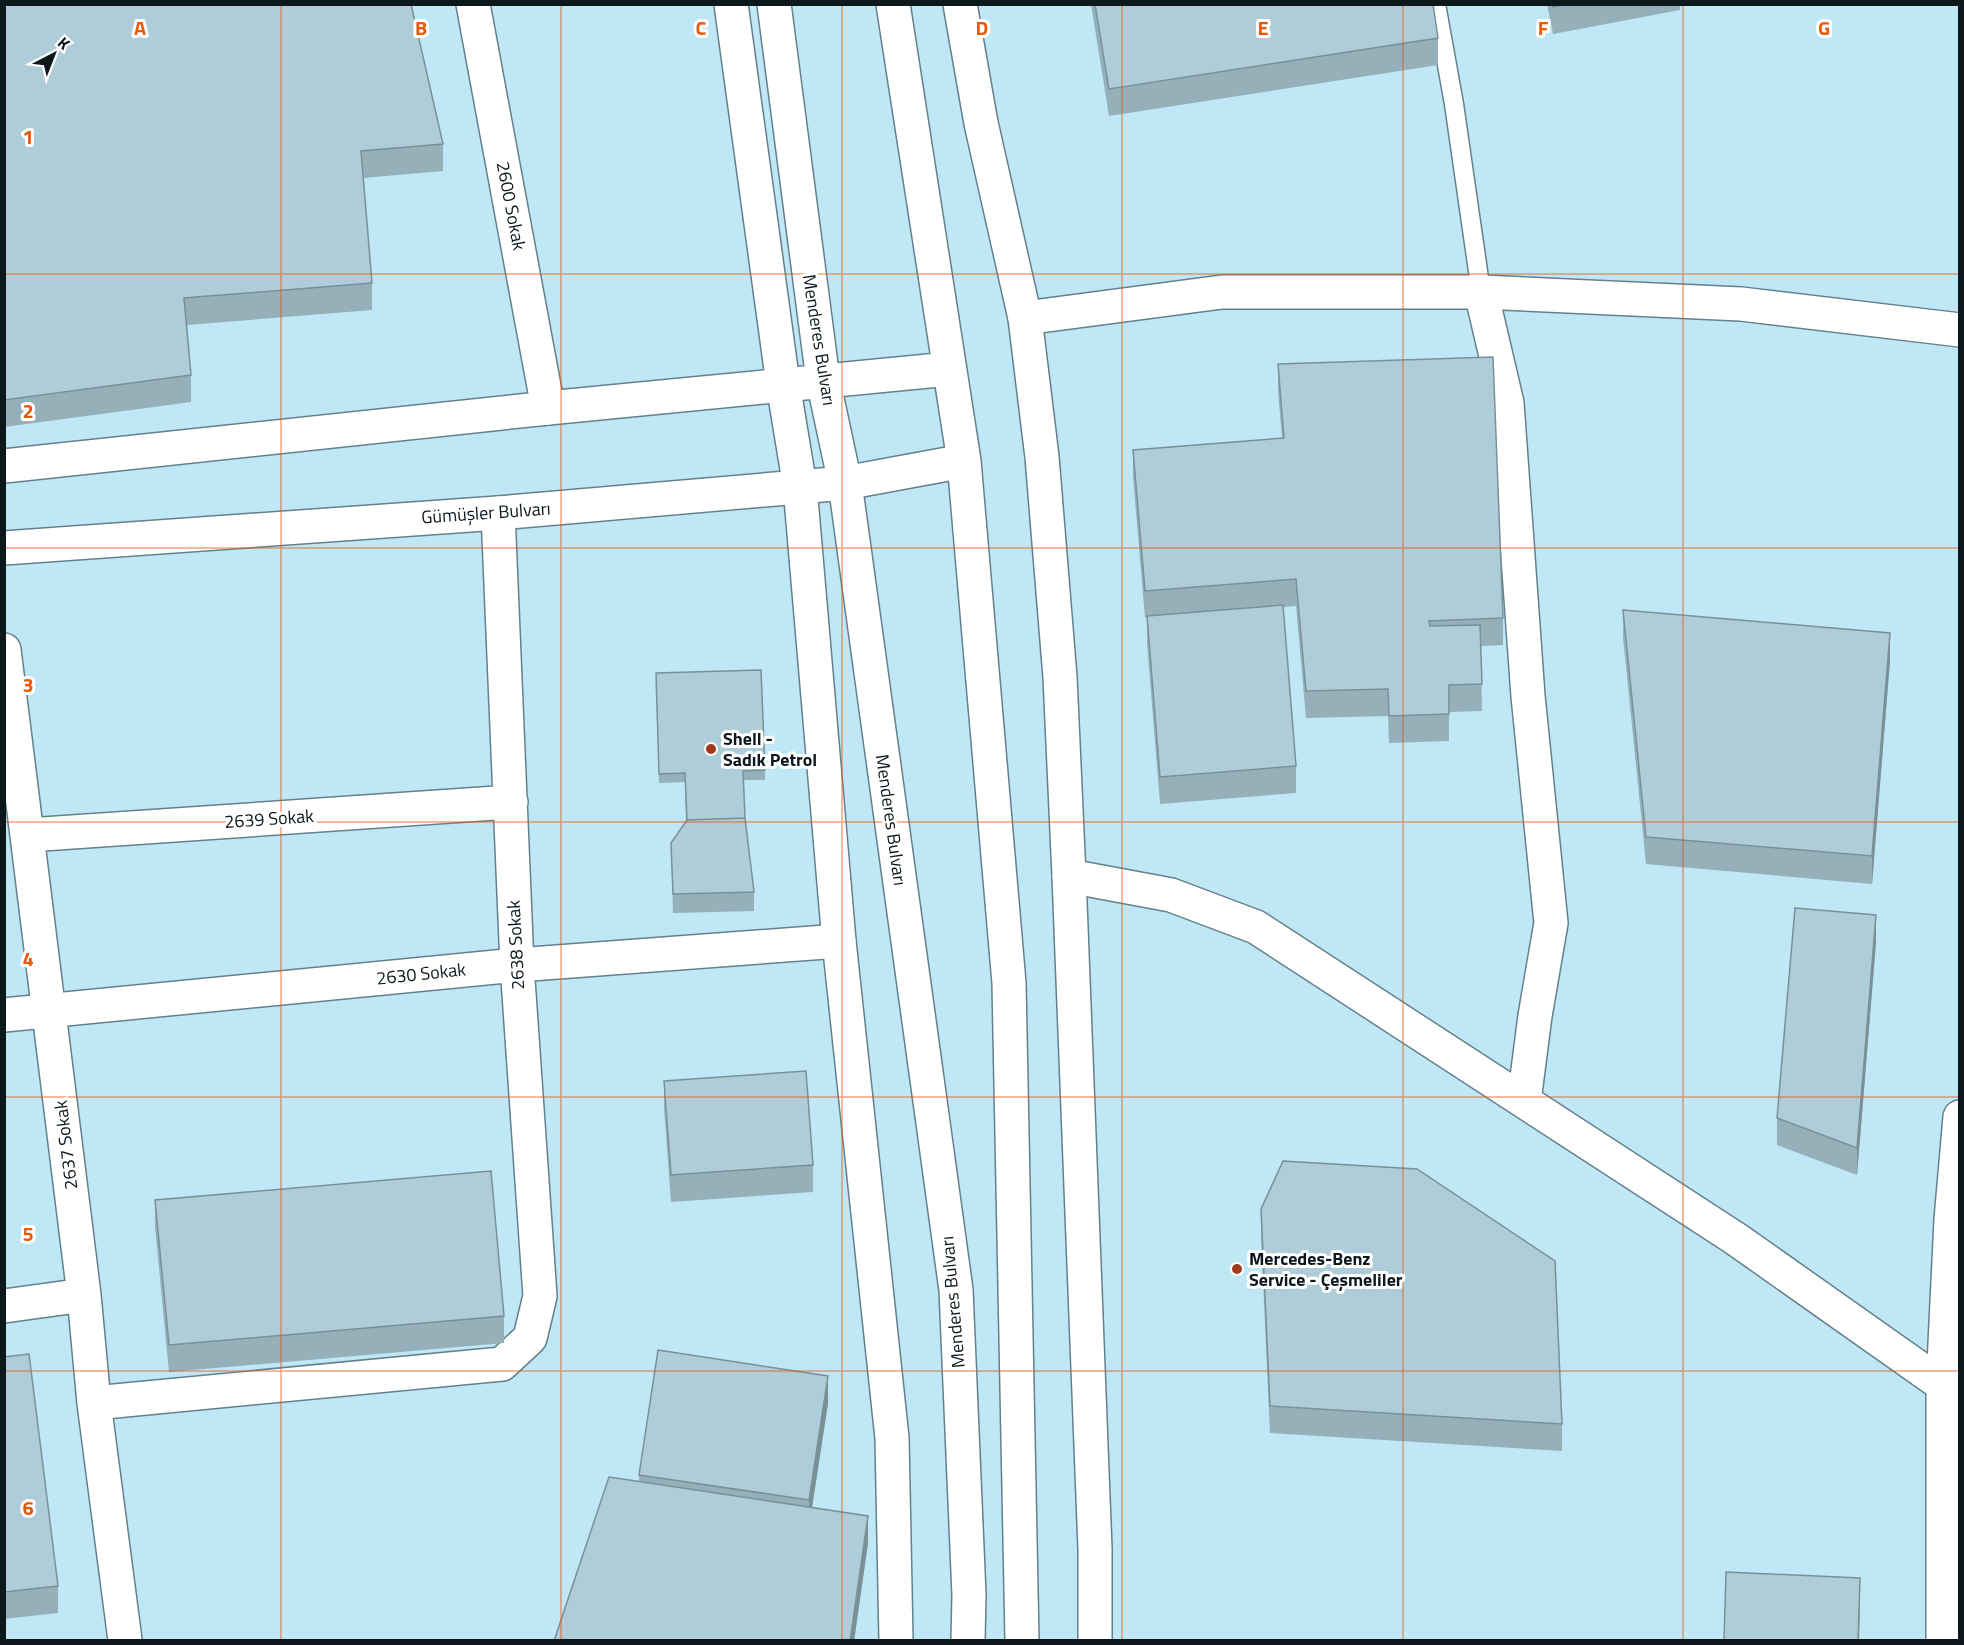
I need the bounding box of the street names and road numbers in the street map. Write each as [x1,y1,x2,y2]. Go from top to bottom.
street label: 2600 Sokak [490,159,533,253]
street label: Menderes Bulvarı [796,272,843,407]
street label: Gümüşler Bulvarı [420,495,552,530]
street label: Menderes Bulvarı [869,753,914,887]
street label: 2639 Sokak [223,802,315,835]
street label: 2638 Sokak [500,899,531,991]
street label: 2630 Sokak [375,955,467,992]
street label: 2637 Sokak [47,1099,84,1191]
street label: Menderes Bulvarı [933,1235,972,1369]

